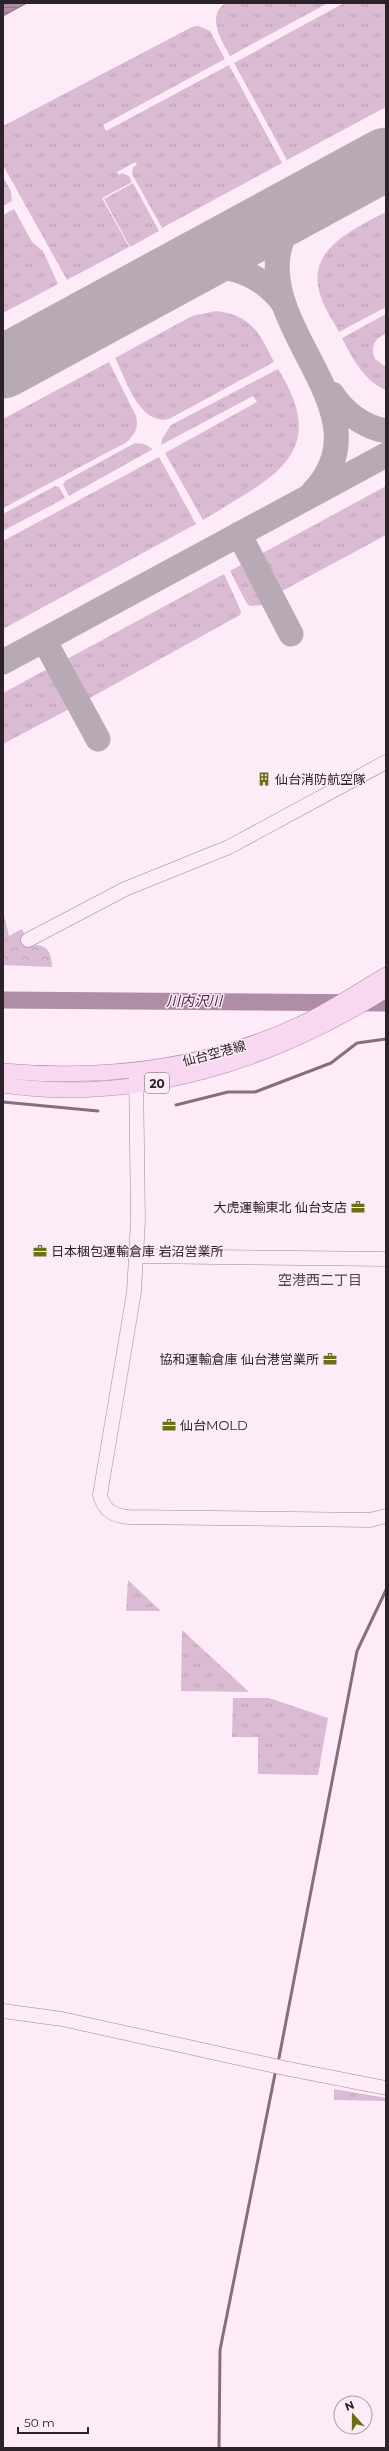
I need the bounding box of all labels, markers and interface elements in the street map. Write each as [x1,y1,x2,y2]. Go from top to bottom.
building icon: 仙台消防航空隊 [256,771,272,787]
place label: 仙台消防航空隊 [275,771,366,787]
water label: 川内沢川 [166,992,224,1010]
street label: 仙台空港線 [181,1037,247,1069]
road number: 20 [145,1073,169,1093]
place label: 大虎運輸東北 仙台支店 [214,1199,347,1215]
office icon: 大虎運輸東北 仙台支店 [350,1199,366,1215]
office icon: 日本梱包運輸倉庫 岩沼営業所 [32,1243,48,1259]
place label: 日本梱包運輸倉庫 岩沼営業所 [51,1243,223,1259]
district label: 空港西二丁目 [278,1271,362,1289]
place label: 協和運輸倉庫 仙台港営業所 [160,1351,319,1367]
office icon: 協和運輸倉庫 仙台港営業所 [322,1351,338,1367]
office icon: 仙台MOLD [161,1417,177,1433]
place label: 仙台MOLD [180,1417,248,1433]
north arrow [333,2395,373,2435]
text: N [343,2398,356,2414]
scale bar [18,2409,88,2435]
text: 50 m [24,2415,55,2430]

